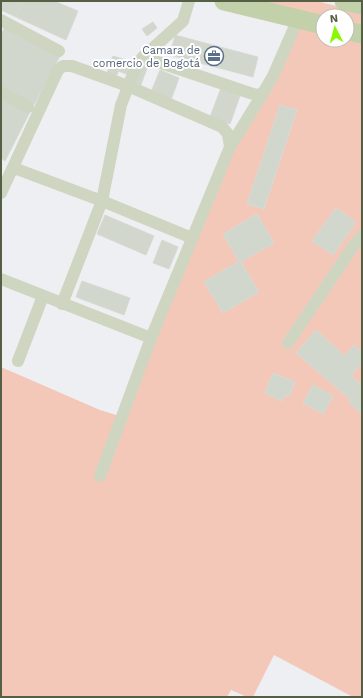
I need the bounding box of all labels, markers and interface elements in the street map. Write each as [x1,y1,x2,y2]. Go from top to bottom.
north arrow [315,8,355,48]
text: N [329,12,339,25]
place label: Camara de comercio de Bogotá [93,44,200,70]
office icon: Camara de comercio de Bogotá [203,45,225,67]

